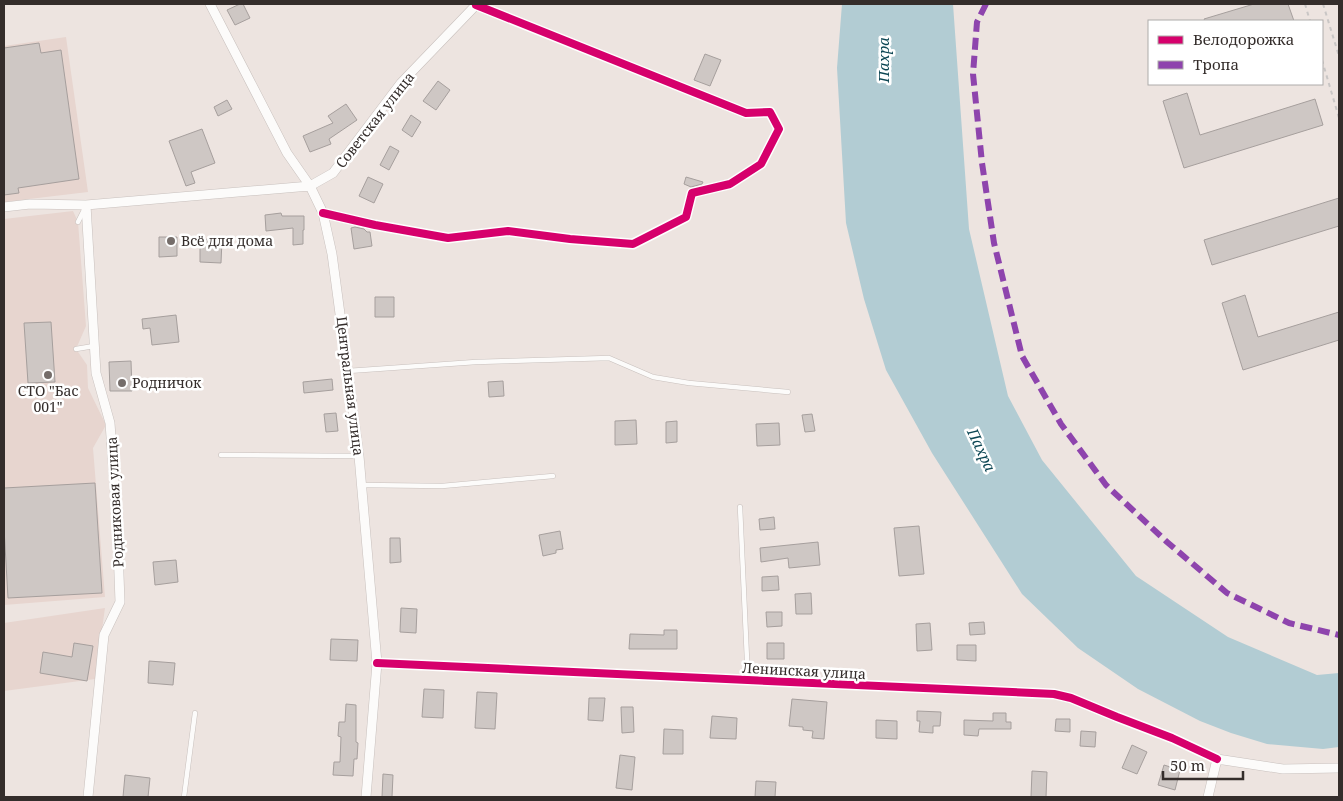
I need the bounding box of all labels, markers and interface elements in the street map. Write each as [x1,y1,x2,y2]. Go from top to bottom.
legend [1148,20,1323,85]
text: Велодорожка [1193,29,1294,49]
water label: Пахра [873,37,893,84]
text: Тропа [1193,54,1239,74]
street label: Советская улица [331,68,418,172]
place label: Всё для дома [181,231,273,250]
marker: Всё для дома [165,235,177,247]
street label: Центральная улица [333,315,368,457]
marker: СТО "Бас 001" [42,369,54,381]
place label: Родничок [132,373,202,392]
marker: Родничок [116,377,128,389]
place label: СТО "Бас 001" [18,381,78,416]
water label: Пахра [963,424,1001,475]
street label: Родниковая улица [102,436,127,568]
street label: Ленинская улица [742,658,866,683]
scale bar [1163,748,1243,780]
text: 50 m [1170,755,1205,775]

